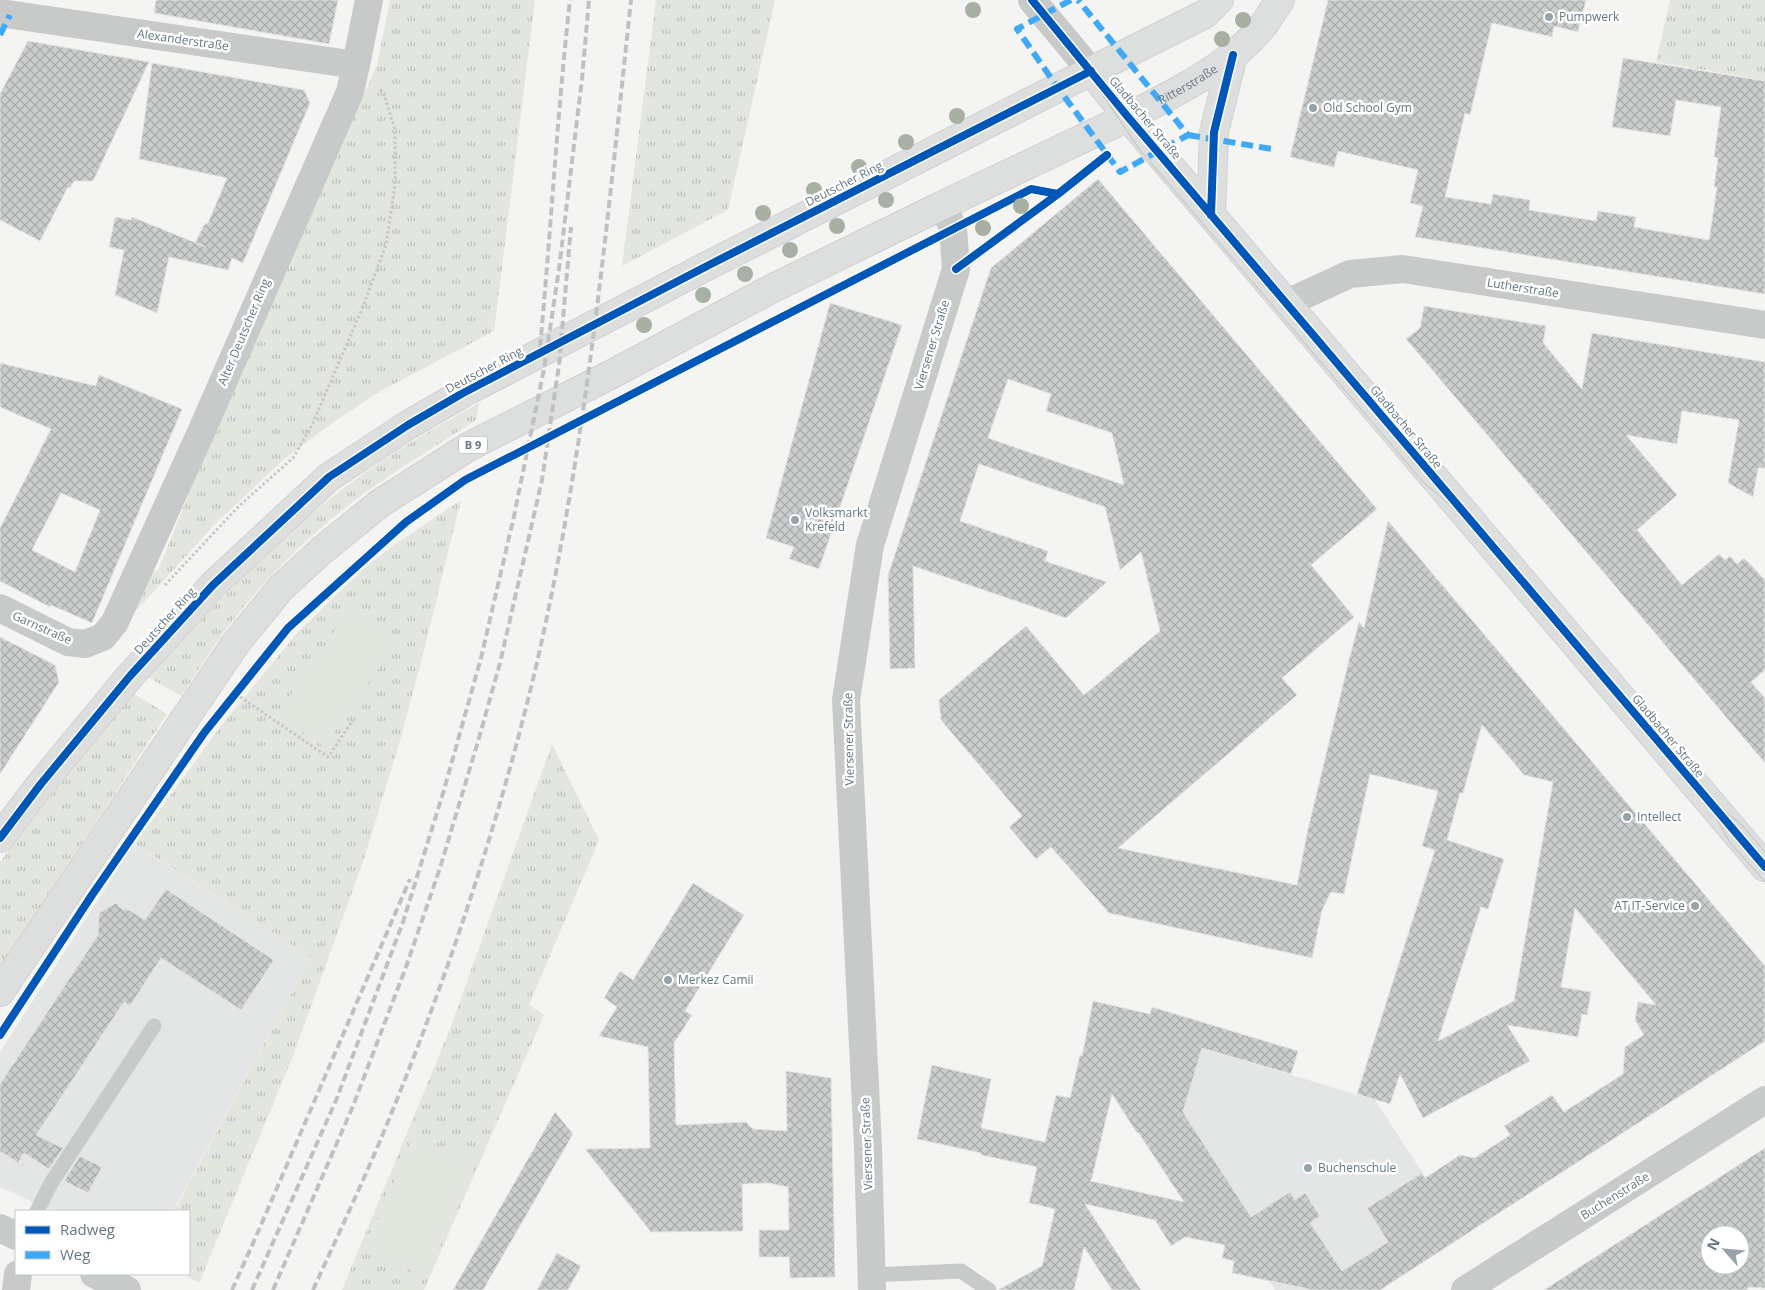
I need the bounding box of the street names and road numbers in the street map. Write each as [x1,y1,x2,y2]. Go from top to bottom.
street label: Alexanderstraße [136,25,230,54]
street label: Ritterstraße [1155,60,1221,108]
street label: Gladbacher Straße [1105,72,1186,163]
street label: Deutscher Ring [802,156,886,210]
street label: Lutherstraße [1486,273,1561,302]
street label: Alter Deutscher Ring [213,275,274,388]
street label: Viersener Straße [910,298,953,392]
street label: Deutscher Ring [442,342,526,397]
street label: Gladbacher Straße [1366,381,1447,472]
road number: B 9 [459,436,487,454]
street label: Deutscher Ring [130,583,200,658]
street label: Garnstraße [10,607,75,648]
street label: Gladbacher Straße [1628,690,1709,781]
street label: Viersener Straße [839,692,858,786]
street label: Viersener Straße [856,1097,877,1191]
street label: Buchenstraße [1577,1168,1653,1223]

